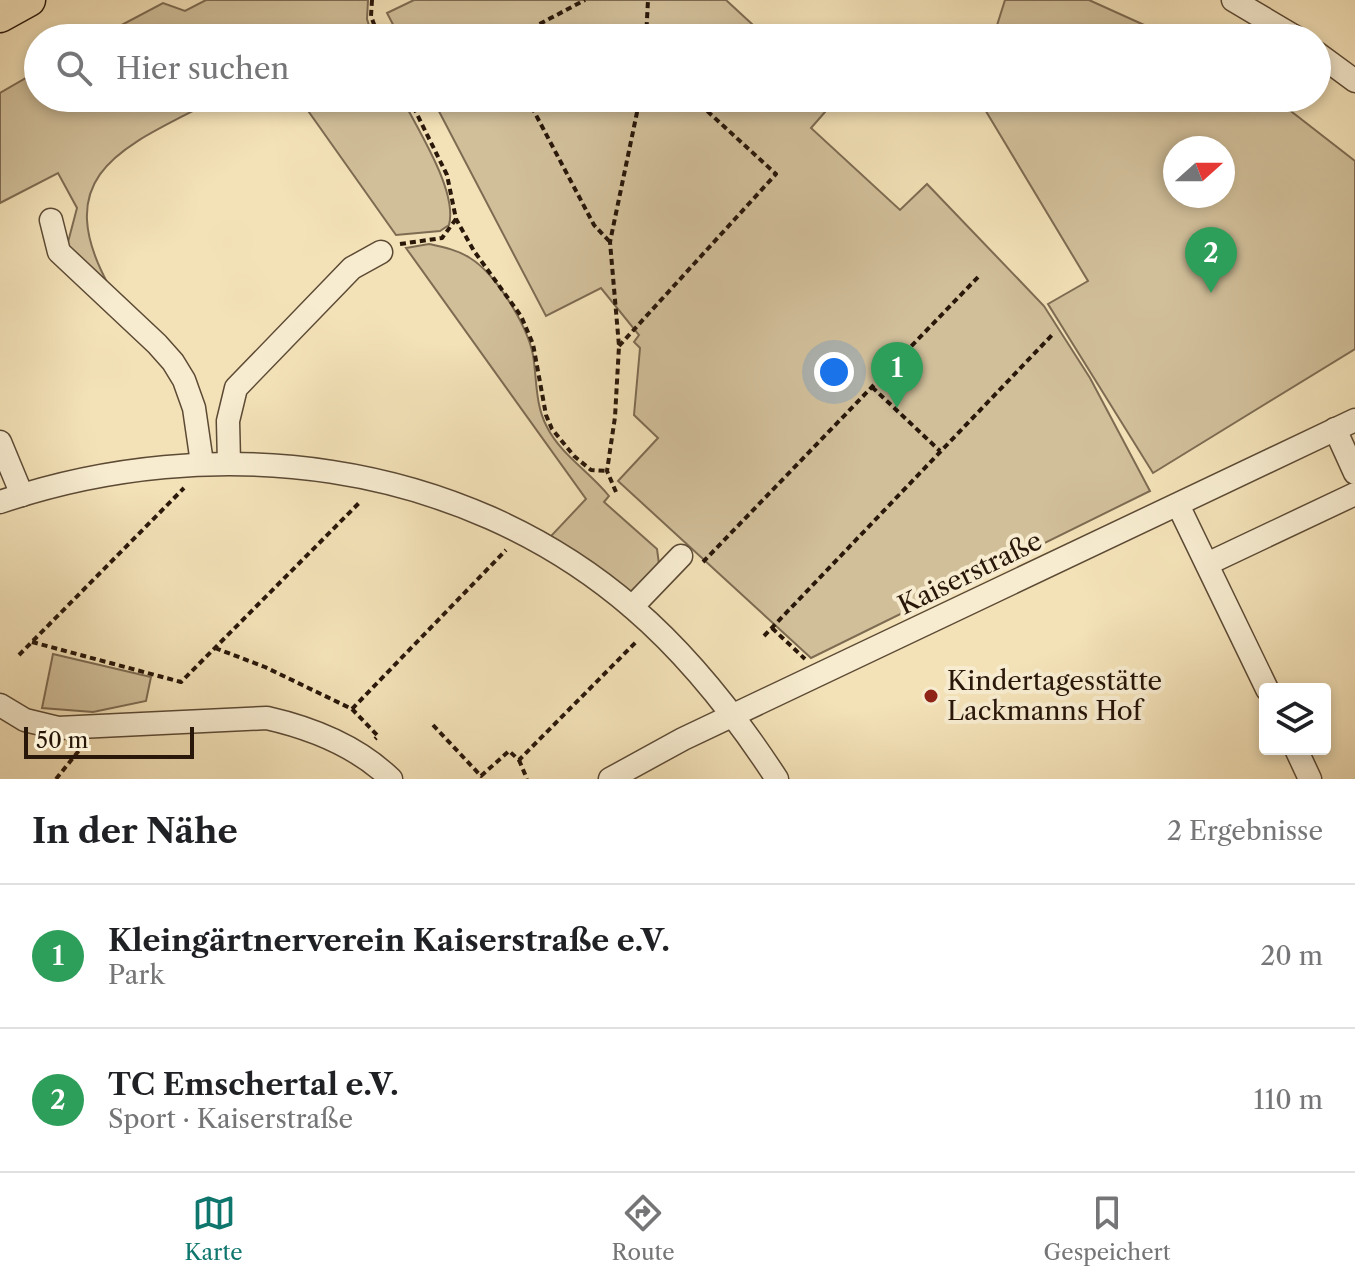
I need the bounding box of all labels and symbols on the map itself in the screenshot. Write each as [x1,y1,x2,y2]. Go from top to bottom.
north arrow [1163,136,1235,208]
pin: 2 [1185,227,1237,293]
pin: 1 [871,342,923,408]
your location [814,352,854,392]
street label: Kaiserstraße [893,524,1047,622]
place label: Kindertagesstätte Lackmanns Hof [947,665,1162,727]
marker: Kindertagesstätte Lackmanns Hof [922,687,940,705]
scale bar [24,723,194,759]

